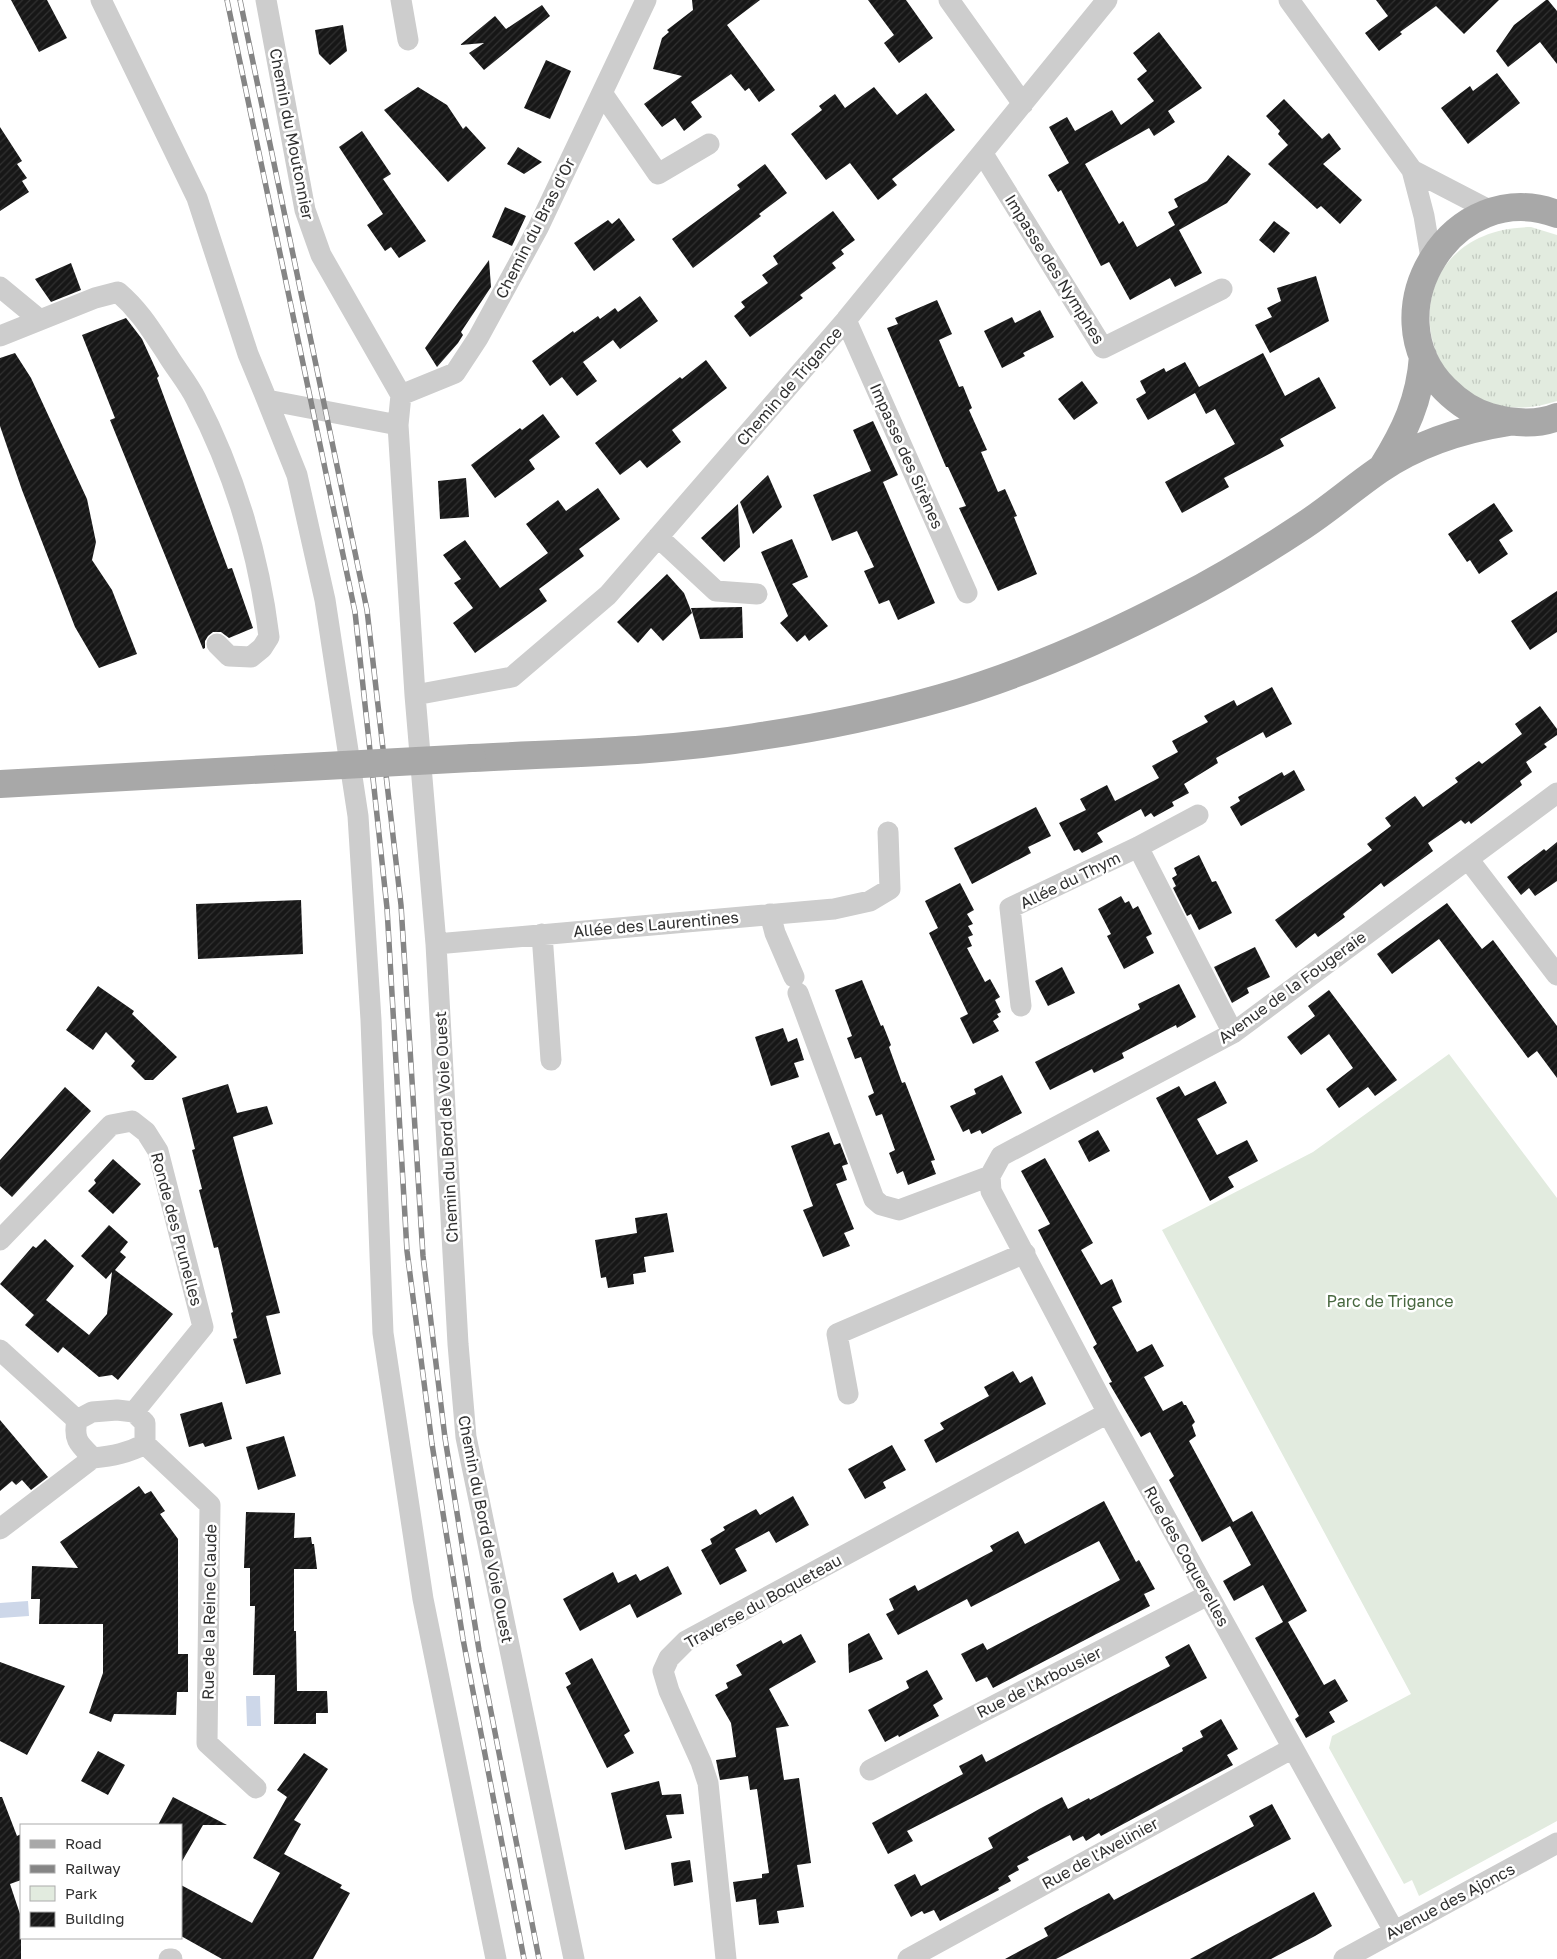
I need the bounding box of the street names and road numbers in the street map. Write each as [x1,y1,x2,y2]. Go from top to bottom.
street label: Chemin du Moutonnier [266,47,318,221]
street label: Chemin du Bras d'Or [491,154,579,302]
street label: Impasse des Nymphes [1001,191,1109,347]
street label: Chemin de Trigance [732,322,846,450]
street label: Impasse des Sirènes [866,380,948,532]
street label: Allée du Thym [1017,847,1123,913]
street label: Allée des Laurentines [572,907,740,941]
street label: Avenue de la Fougeraie [1214,927,1370,1047]
street label: Chemin du Bord de Voie Ouest [430,1011,462,1243]
street label: Ronde des Prunelles [147,1150,207,1308]
street label: Chemin du Bord de Voie Ouest [454,1413,518,1645]
street label: Rue des Coquerelles [1140,1482,1234,1630]
street label: Rue de la Reine Claude [197,1524,221,1700]
street label: Traverse du Boqueteau [681,1550,845,1652]
street label: Rue de l'Arbousier [973,1642,1105,1722]
street label: Rue de l'Avelinier [1038,1813,1162,1893]
street label: Avenue des Ajoncs [1382,1858,1518,1944]

